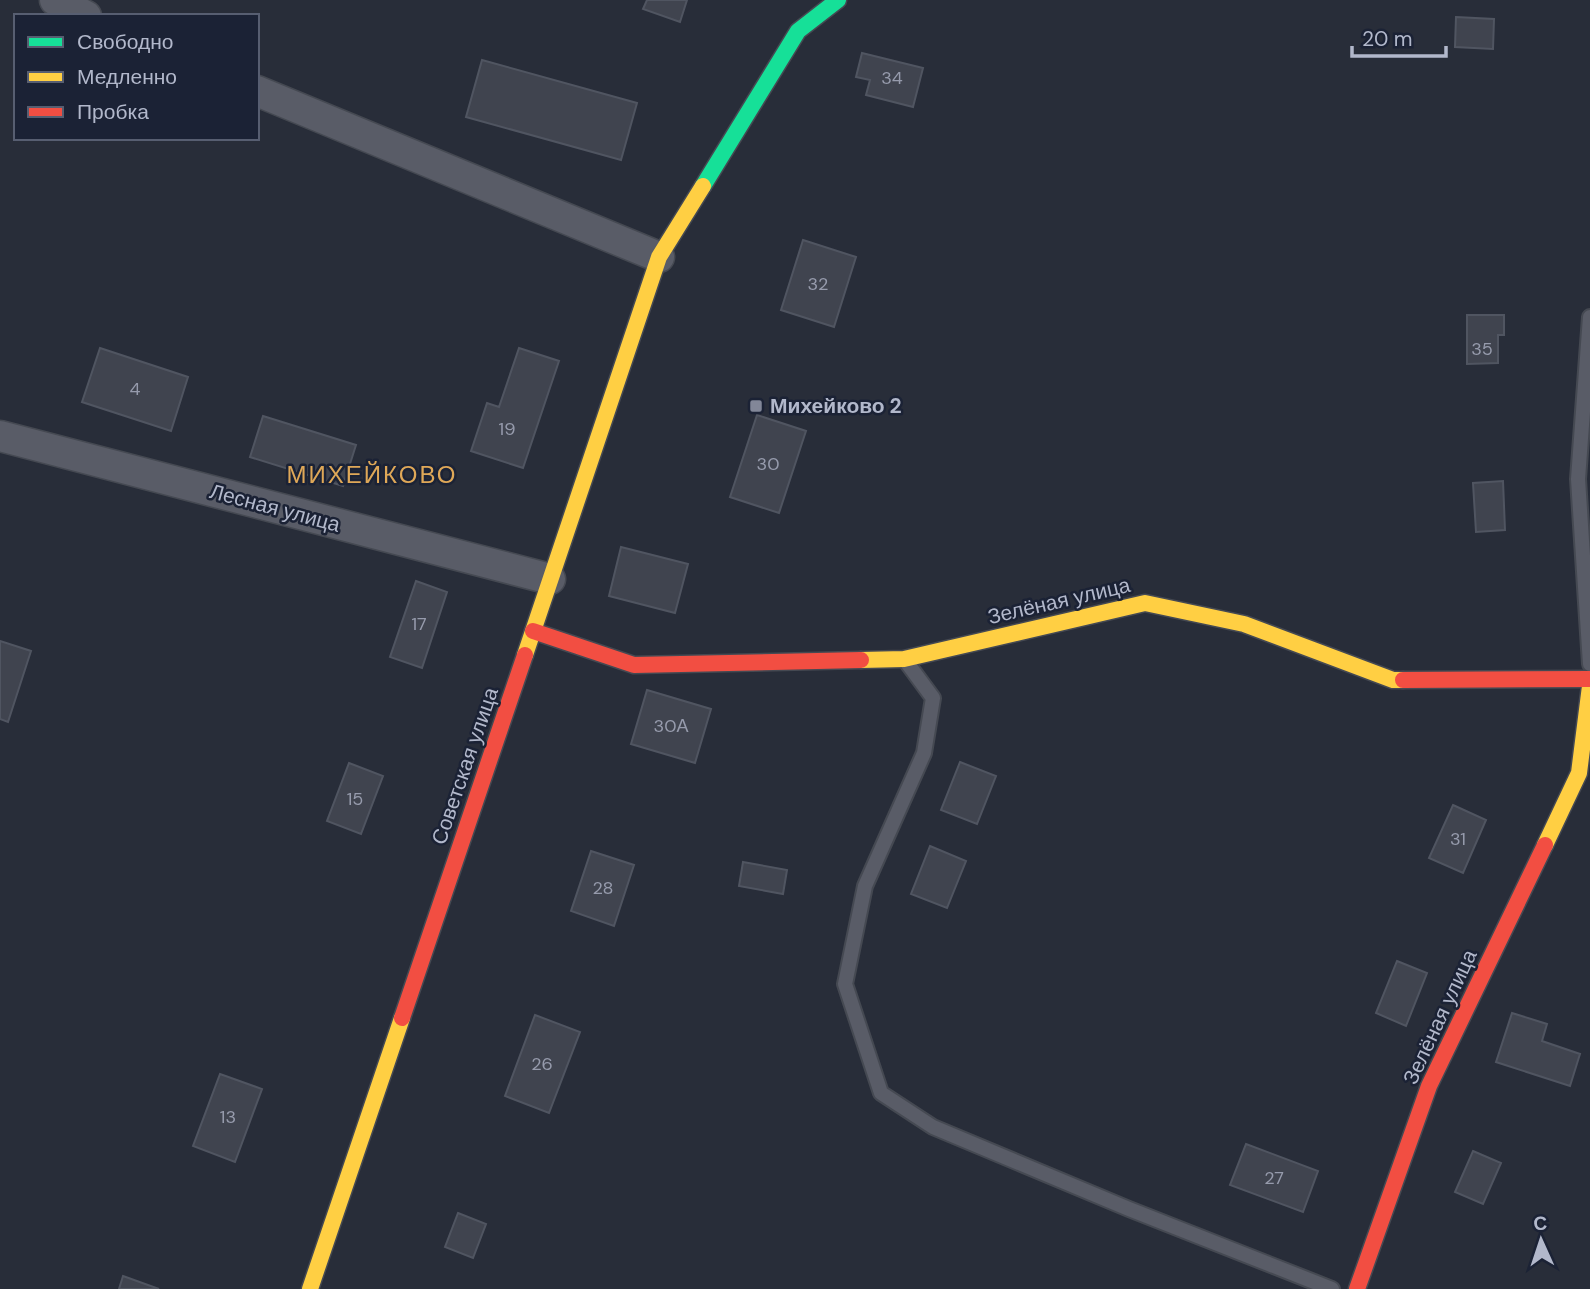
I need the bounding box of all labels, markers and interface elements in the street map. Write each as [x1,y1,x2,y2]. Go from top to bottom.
legend [14,14,259,140]
scale bar [1352,14,1446,58]
text: 20 m [1362,25,1413,53]
text: Свободно [77,28,174,56]
text: Медленно [77,63,177,91]
house number: 34 [881,66,903,90]
text: Пробка [77,98,149,126]
house number: 32 [807,272,829,296]
house number: 35 [1471,337,1493,361]
house number: 4 [130,377,141,401]
place label: Михейково 2 [770,392,902,420]
marker: Михейково 2 [748,398,764,414]
house number: 19 [499,417,515,441]
house number: 30 [757,452,779,476]
district label: МИХЕЙКОВО [287,459,457,490]
street label: Лесная улица [207,477,344,539]
street label: Зелёная улица [985,571,1133,631]
house number: 17 [411,612,427,636]
street label: Советская улица [425,683,505,848]
house number: 30А [654,714,688,738]
house number: 15 [347,787,363,811]
house number: 31 [1450,827,1466,851]
house number: 28 [592,876,614,900]
street label: Зелёная улица [1397,945,1484,1089]
house number: 26 [531,1052,553,1076]
house number: 13 [220,1105,236,1129]
house number: 27 [1264,1166,1284,1190]
north arrow [1506,1205,1576,1275]
text: С [1533,1211,1548,1236]

